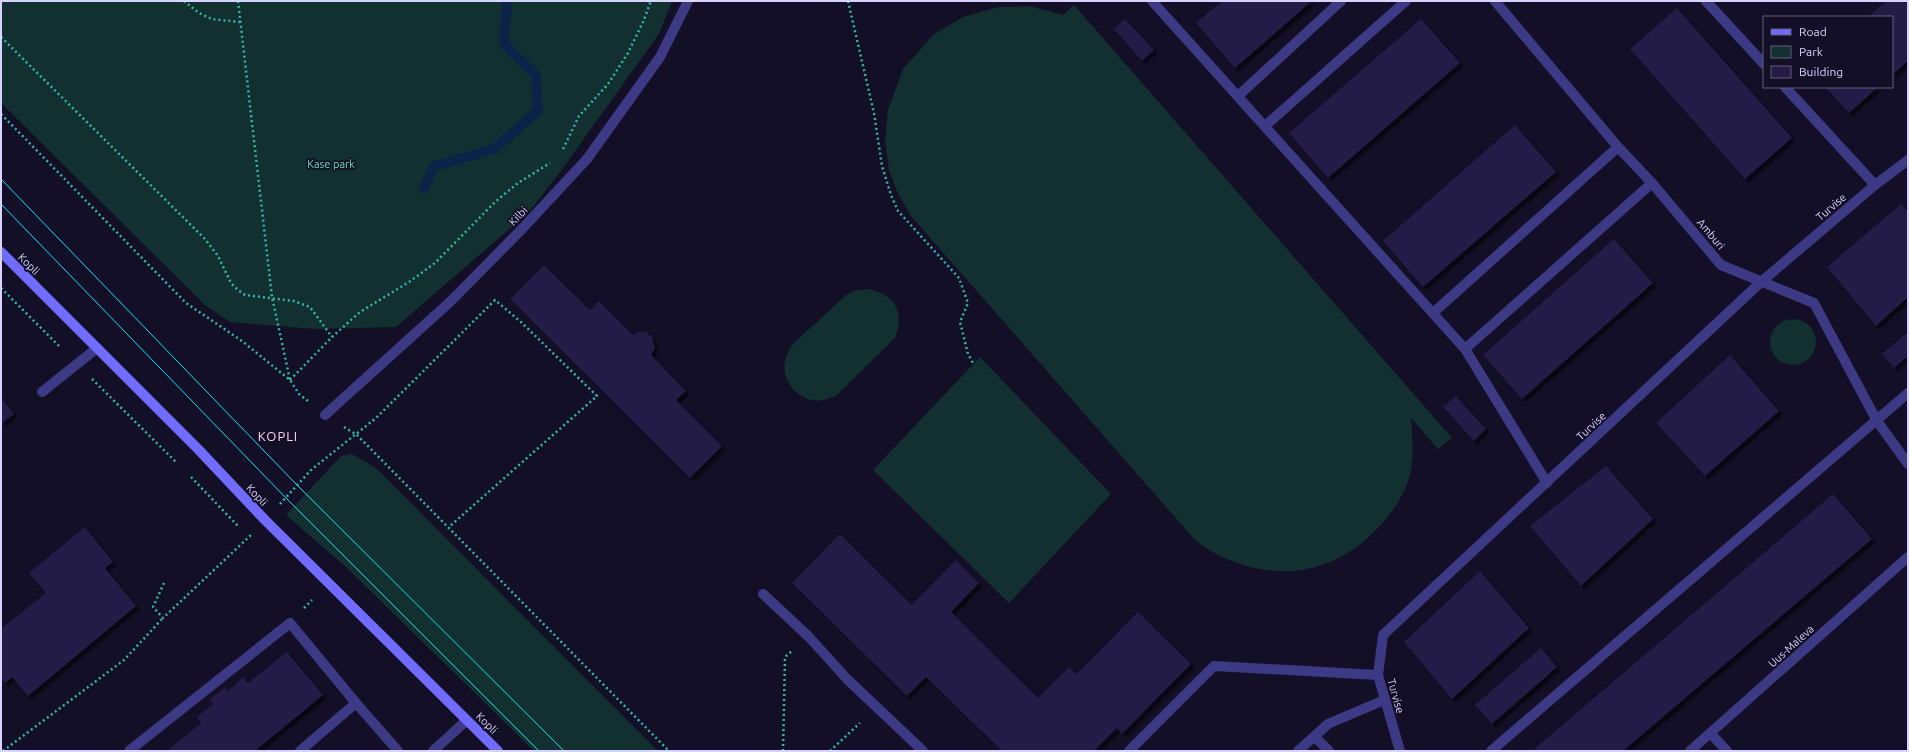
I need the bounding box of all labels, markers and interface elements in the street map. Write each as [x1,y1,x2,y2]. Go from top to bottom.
legend [1763,16,1893,88]
text: Road [1799,25,1827,38]
text: Park [1799,45,1823,58]
text: Building [1799,65,1843,78]
park label: Kase park [307,158,355,170]
street label: Turvise [1814,191,1848,223]
street label: Kilbi [506,204,530,228]
street label: Amburi [1695,216,1727,252]
street label: Kopli [16,251,42,277]
street label: Turvise [1574,410,1608,442]
district label: KOPLI [258,429,298,443]
street label: Kopli [244,482,270,508]
street label: Uus-Maleva [1766,622,1816,670]
street label: Turvise [1385,677,1407,715]
street label: Kopli [474,710,500,736]

